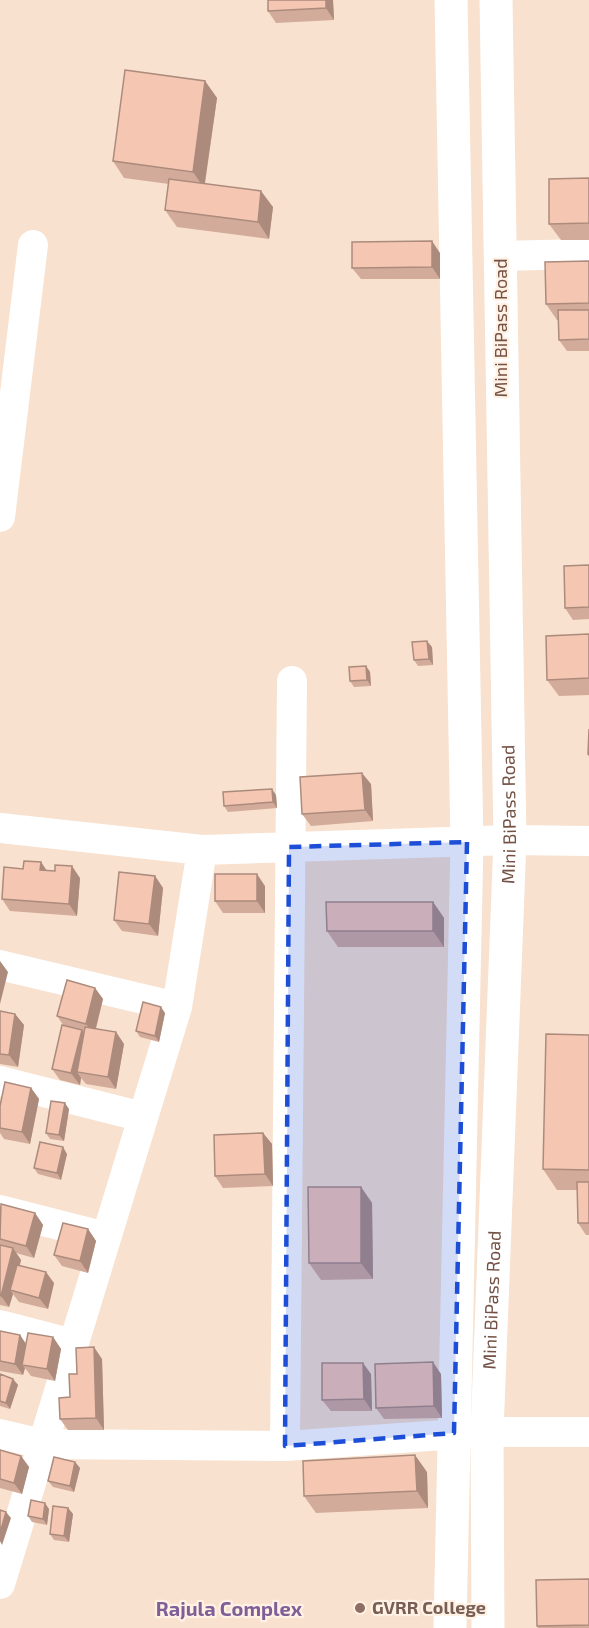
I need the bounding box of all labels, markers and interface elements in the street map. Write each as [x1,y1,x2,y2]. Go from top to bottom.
street label: Mini BiPass Road [489,259,511,398]
street label: Mini BiPass Road [496,745,520,884]
street label: Mini BiPass Road [477,1230,505,1370]
district label: Rajula Complex [156,1596,303,1620]
place label: GVRR College [372,1596,486,1618]
marker: GVRR College [353,1601,367,1615]

